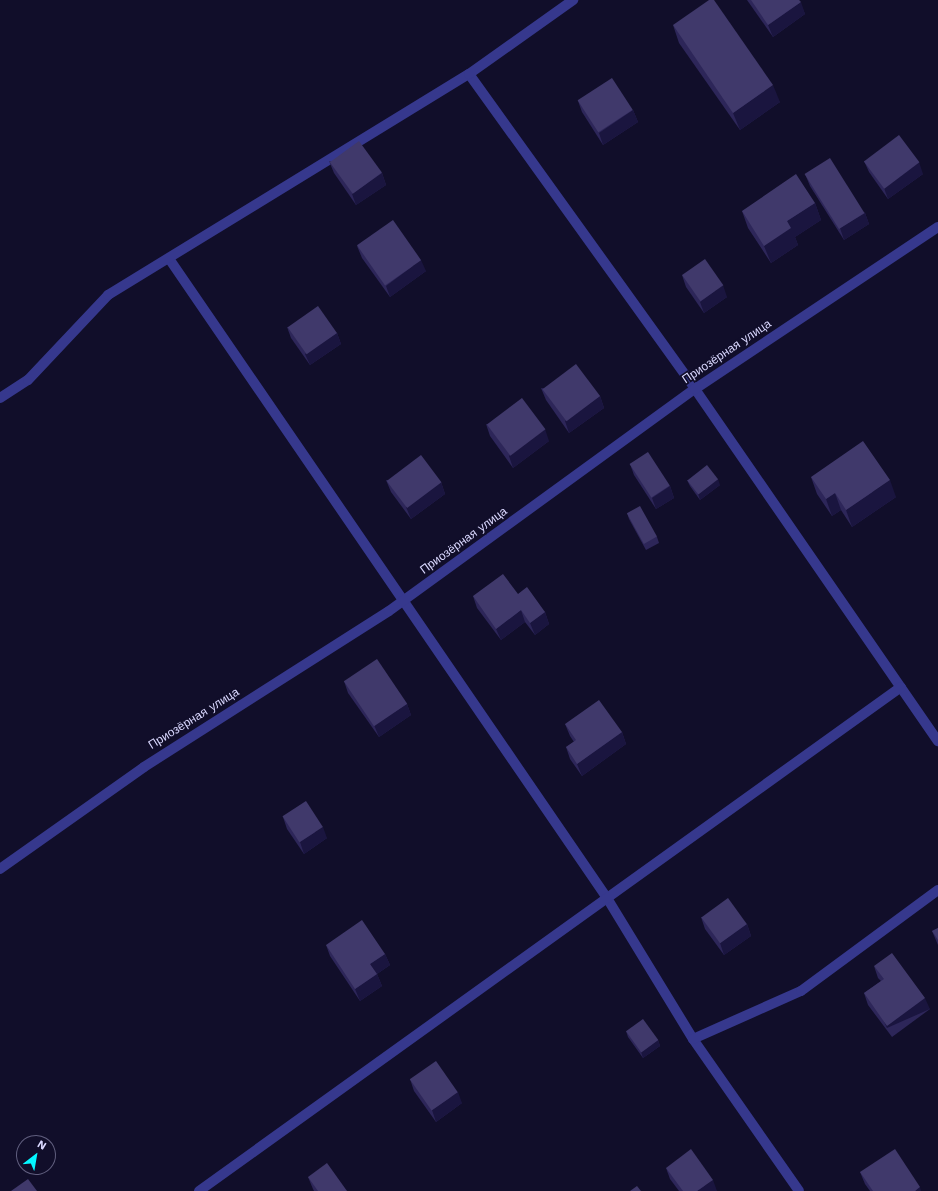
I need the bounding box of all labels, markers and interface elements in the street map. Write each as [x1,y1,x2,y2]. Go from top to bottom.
street label: Приозёрная улица [680,317,774,387]
street label: Приозёрная улица [418,505,510,577]
street label: Приозёрная улица [146,685,242,753]
north arrow [16,1135,56,1175]
text: N [35,1137,49,1153]

